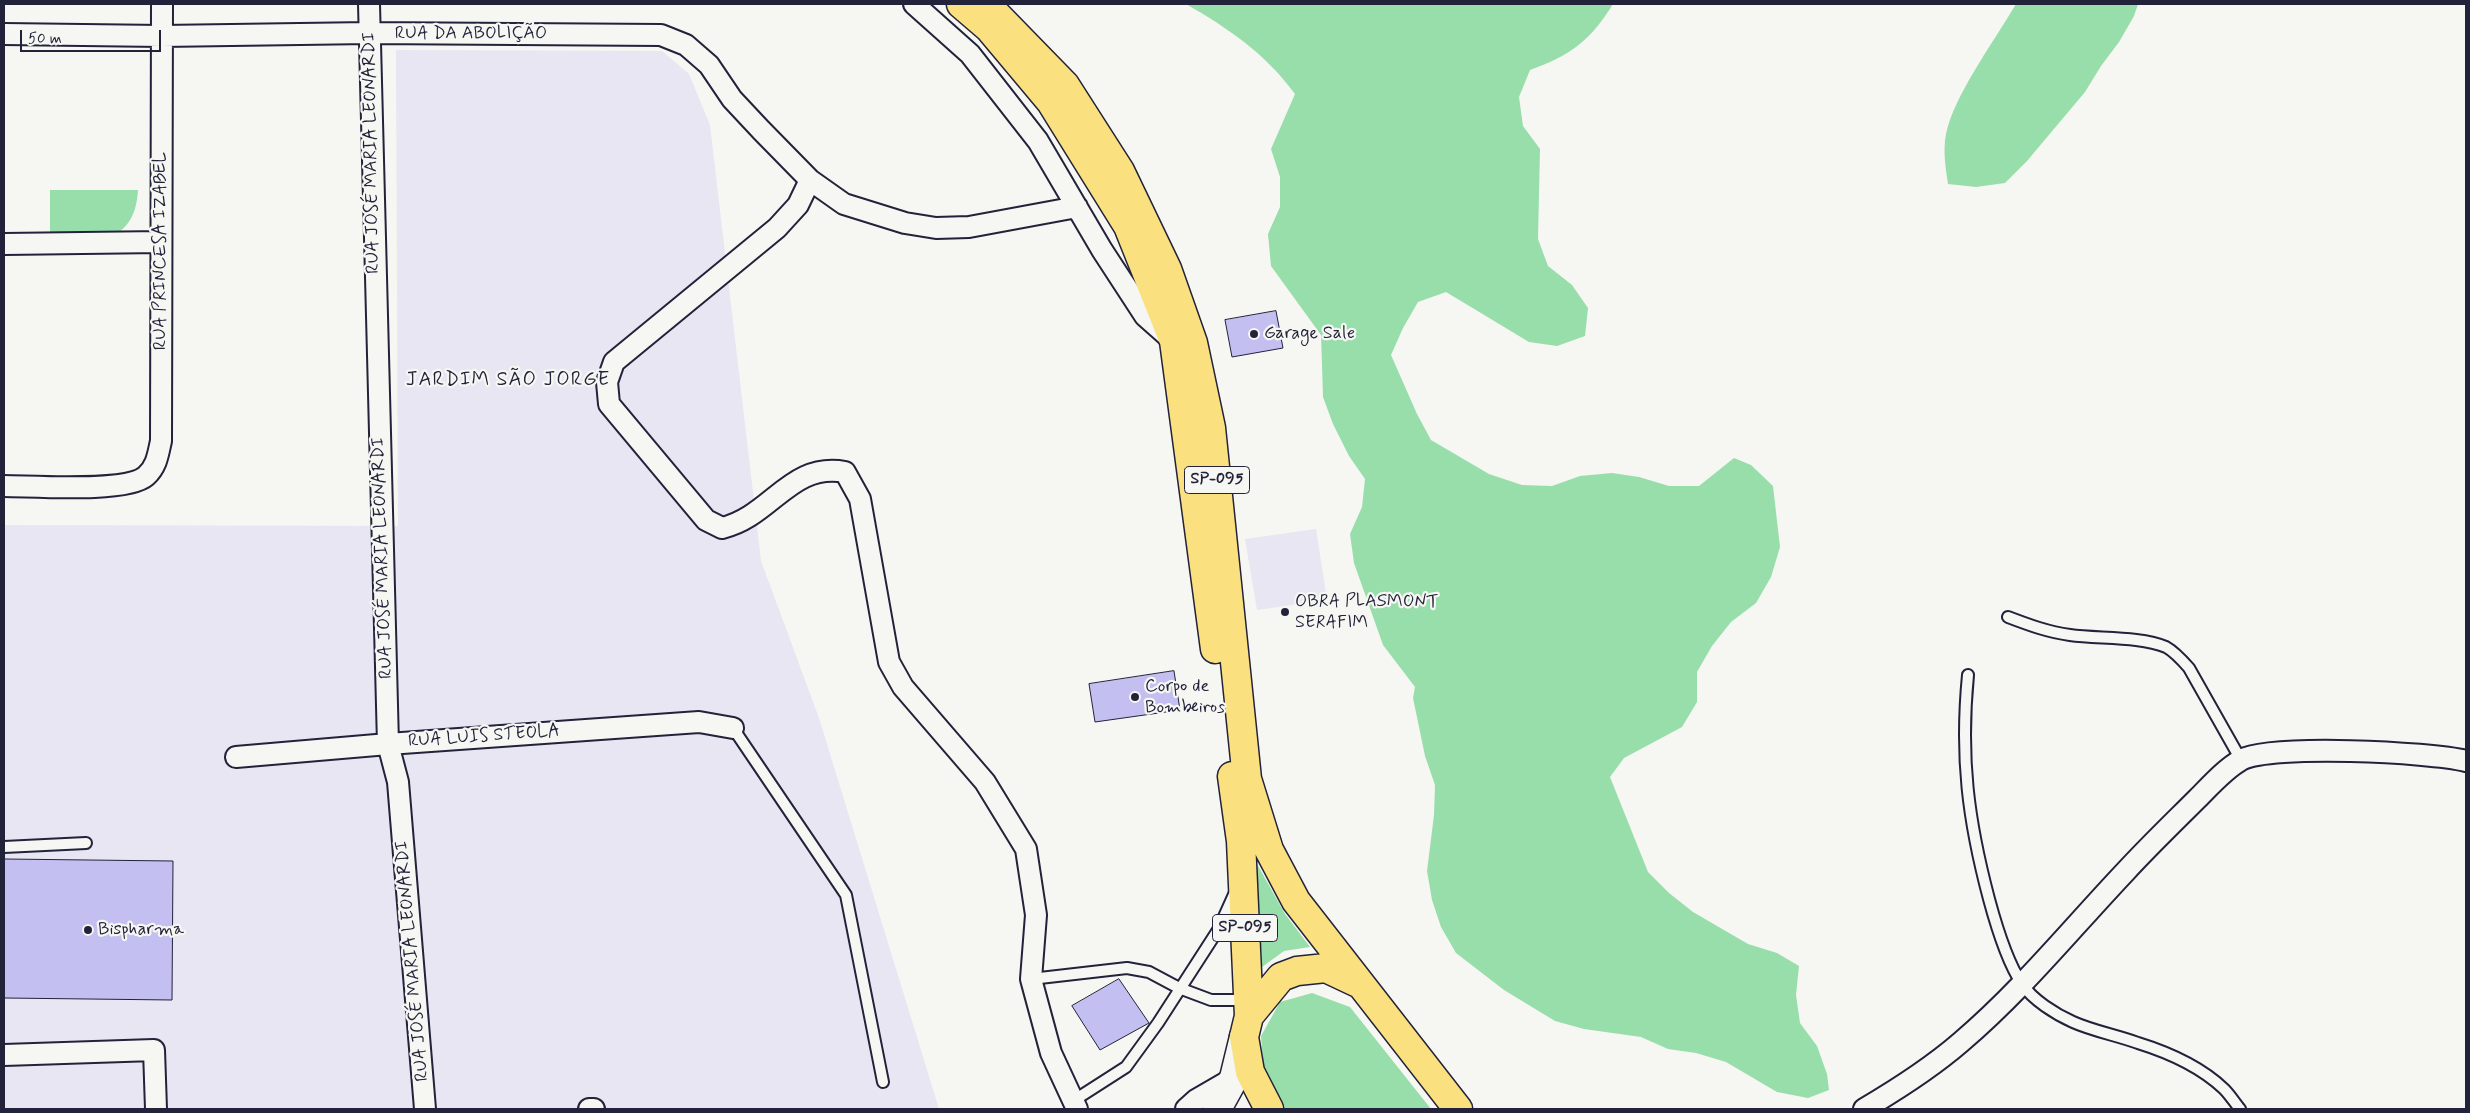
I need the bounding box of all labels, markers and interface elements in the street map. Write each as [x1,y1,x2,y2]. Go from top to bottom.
scale bar [22,20,164,52]
street label: RUA DA ABOLIÇÃO [395,23,547,45]
text: 50 m [28,29,62,49]
street label: RUA JOSÉ MARIA LEONARDI [359,32,385,274]
street label: RUA PRINCESA IZABEL [150,152,172,350]
place label: Garage Sale [1264,323,1355,345]
marker: Garage Sale [1248,328,1260,340]
district label: JARDIM SÃO JORGE [402,369,614,393]
street label: RUA JOSÉ MARIA LEONARDI [368,437,398,679]
road number: SP-095 [1184,466,1250,494]
place label: OBRA PLASMONT SERAFIM [1295,591,1439,634]
marker: OBRA PLASMONT SERAFIM [1279,606,1291,618]
place label: Corpo de Bombeiros [1145,676,1225,719]
marker: Corpo de Bombeiros [1129,691,1141,703]
street label: RUA LUIS STEOLA [407,721,561,753]
street label: RUA JOSÉ MARIA LEONARDI [392,840,434,1082]
road number: SP-095 [1212,914,1278,941]
place label: Bispharma [98,919,184,941]
marker: Bispharma [82,924,94,936]

